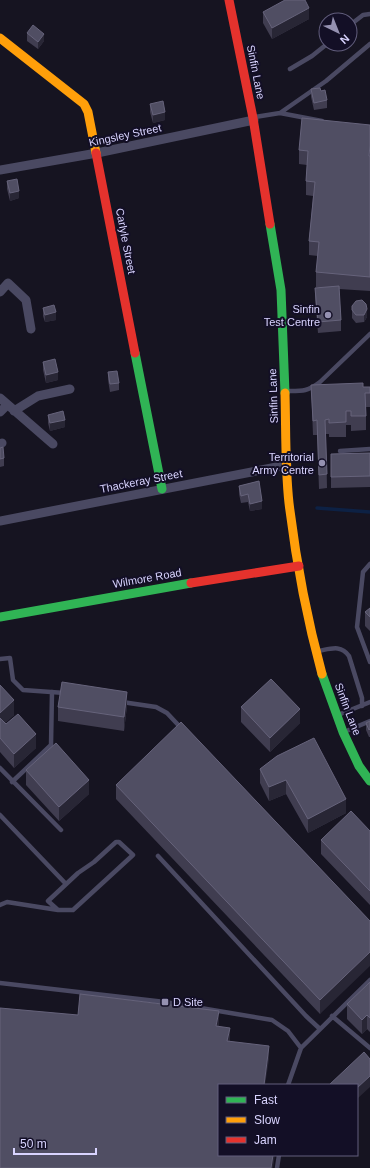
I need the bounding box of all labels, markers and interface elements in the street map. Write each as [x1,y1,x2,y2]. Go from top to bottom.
north arrow [318,12,358,52]
text: N [338,32,352,46]
street label: Sinfin Lane [245,44,267,100]
street label: Kingsley Street [88,121,162,149]
street label: Carlyle Street [114,207,138,275]
place label: Sinfin Test Centre [264,303,320,328]
marker: Sinfin Test Centre [323,310,333,320]
street label: Sinfin Lane [266,368,280,424]
place label: Territorial Army Centre [252,451,314,476]
marker: Territorial Army Centre [317,458,327,468]
street label: Thackeray Street [99,467,183,495]
street label: Wilmore Road [112,566,182,590]
street label: Sinfin Lane [333,681,363,737]
place label: D Site [173,996,203,1008]
marker: D Site [160,997,170,1007]
legend [218,1084,358,1156]
text: Fast [254,1093,278,1107]
text: Slow [254,1113,280,1127]
scale bar [14,1130,96,1156]
text: Jam [254,1133,277,1147]
text: 50 m [20,1137,47,1151]

